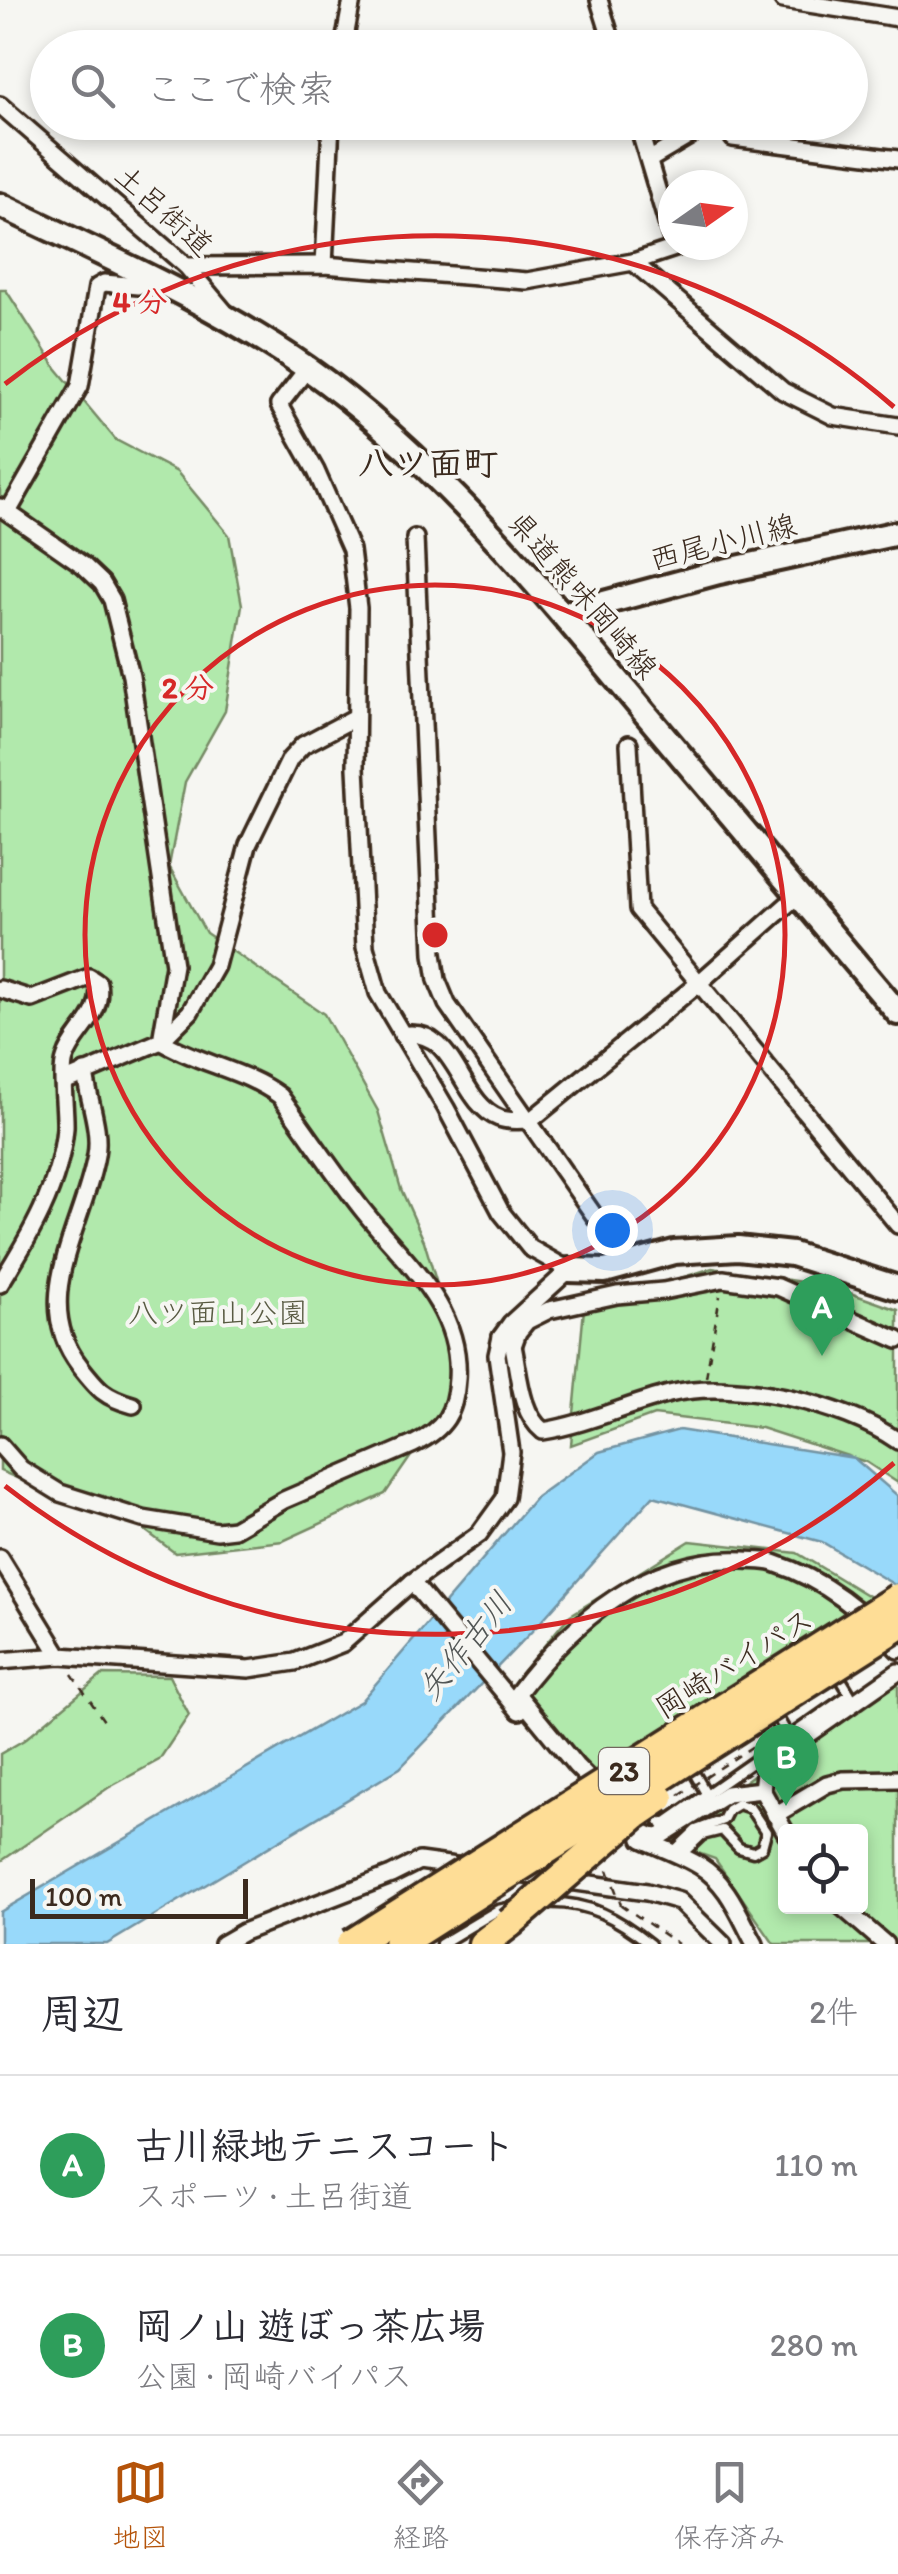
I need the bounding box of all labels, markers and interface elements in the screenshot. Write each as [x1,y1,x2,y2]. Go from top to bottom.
search box [30,30,868,140]
icon: search [65,58,120,113]
text: ここで検索 [145,66,335,112]
street label: 土呂街道 [107,156,221,264]
north arrow [658,170,748,260]
text: 4 分 [113,283,167,320]
district label: 八ツ面町 [358,442,498,484]
street label: 県道熊味岡崎線 [500,504,666,686]
street label: 西尾小川線 [646,506,800,578]
text: 2 分 [162,669,214,706]
centre of rings [417,917,453,953]
your location [587,1205,638,1256]
pin: A [790,1274,854,1356]
park label: 八ツ面山公園 [128,1294,308,1331]
water label: 矢作古川 [410,1584,520,1708]
street label: 岡崎バイパス [648,1600,820,1726]
pin: B [754,1724,818,1806]
road number: 23 [599,1748,649,1794]
map controls [778,1824,868,1914]
button: locate [778,1824,868,1914]
scale bar [30,1874,248,1918]
text: 100 m [45,1879,122,1913]
text: 周辺 [40,1988,124,2039]
text: 2件 [809,1993,858,2031]
text: 古川緑地テニスコート [135,2123,516,2169]
text: A [62,2146,83,2184]
text: 110 m [774,2146,858,2184]
text: スポーツ · 土呂街道 [135,2177,412,2215]
text: 岡ノ山 遊ぼっ茶広場 [135,2303,486,2349]
text: B [62,2326,83,2364]
text: 280 m [770,2326,858,2364]
text: 公園 · 岡崎バイパス [135,2357,412,2395]
tab: 地図 [112,2455,168,2555]
tab: 経路 [393,2455,449,2555]
tab: 保存済み [674,2455,786,2555]

